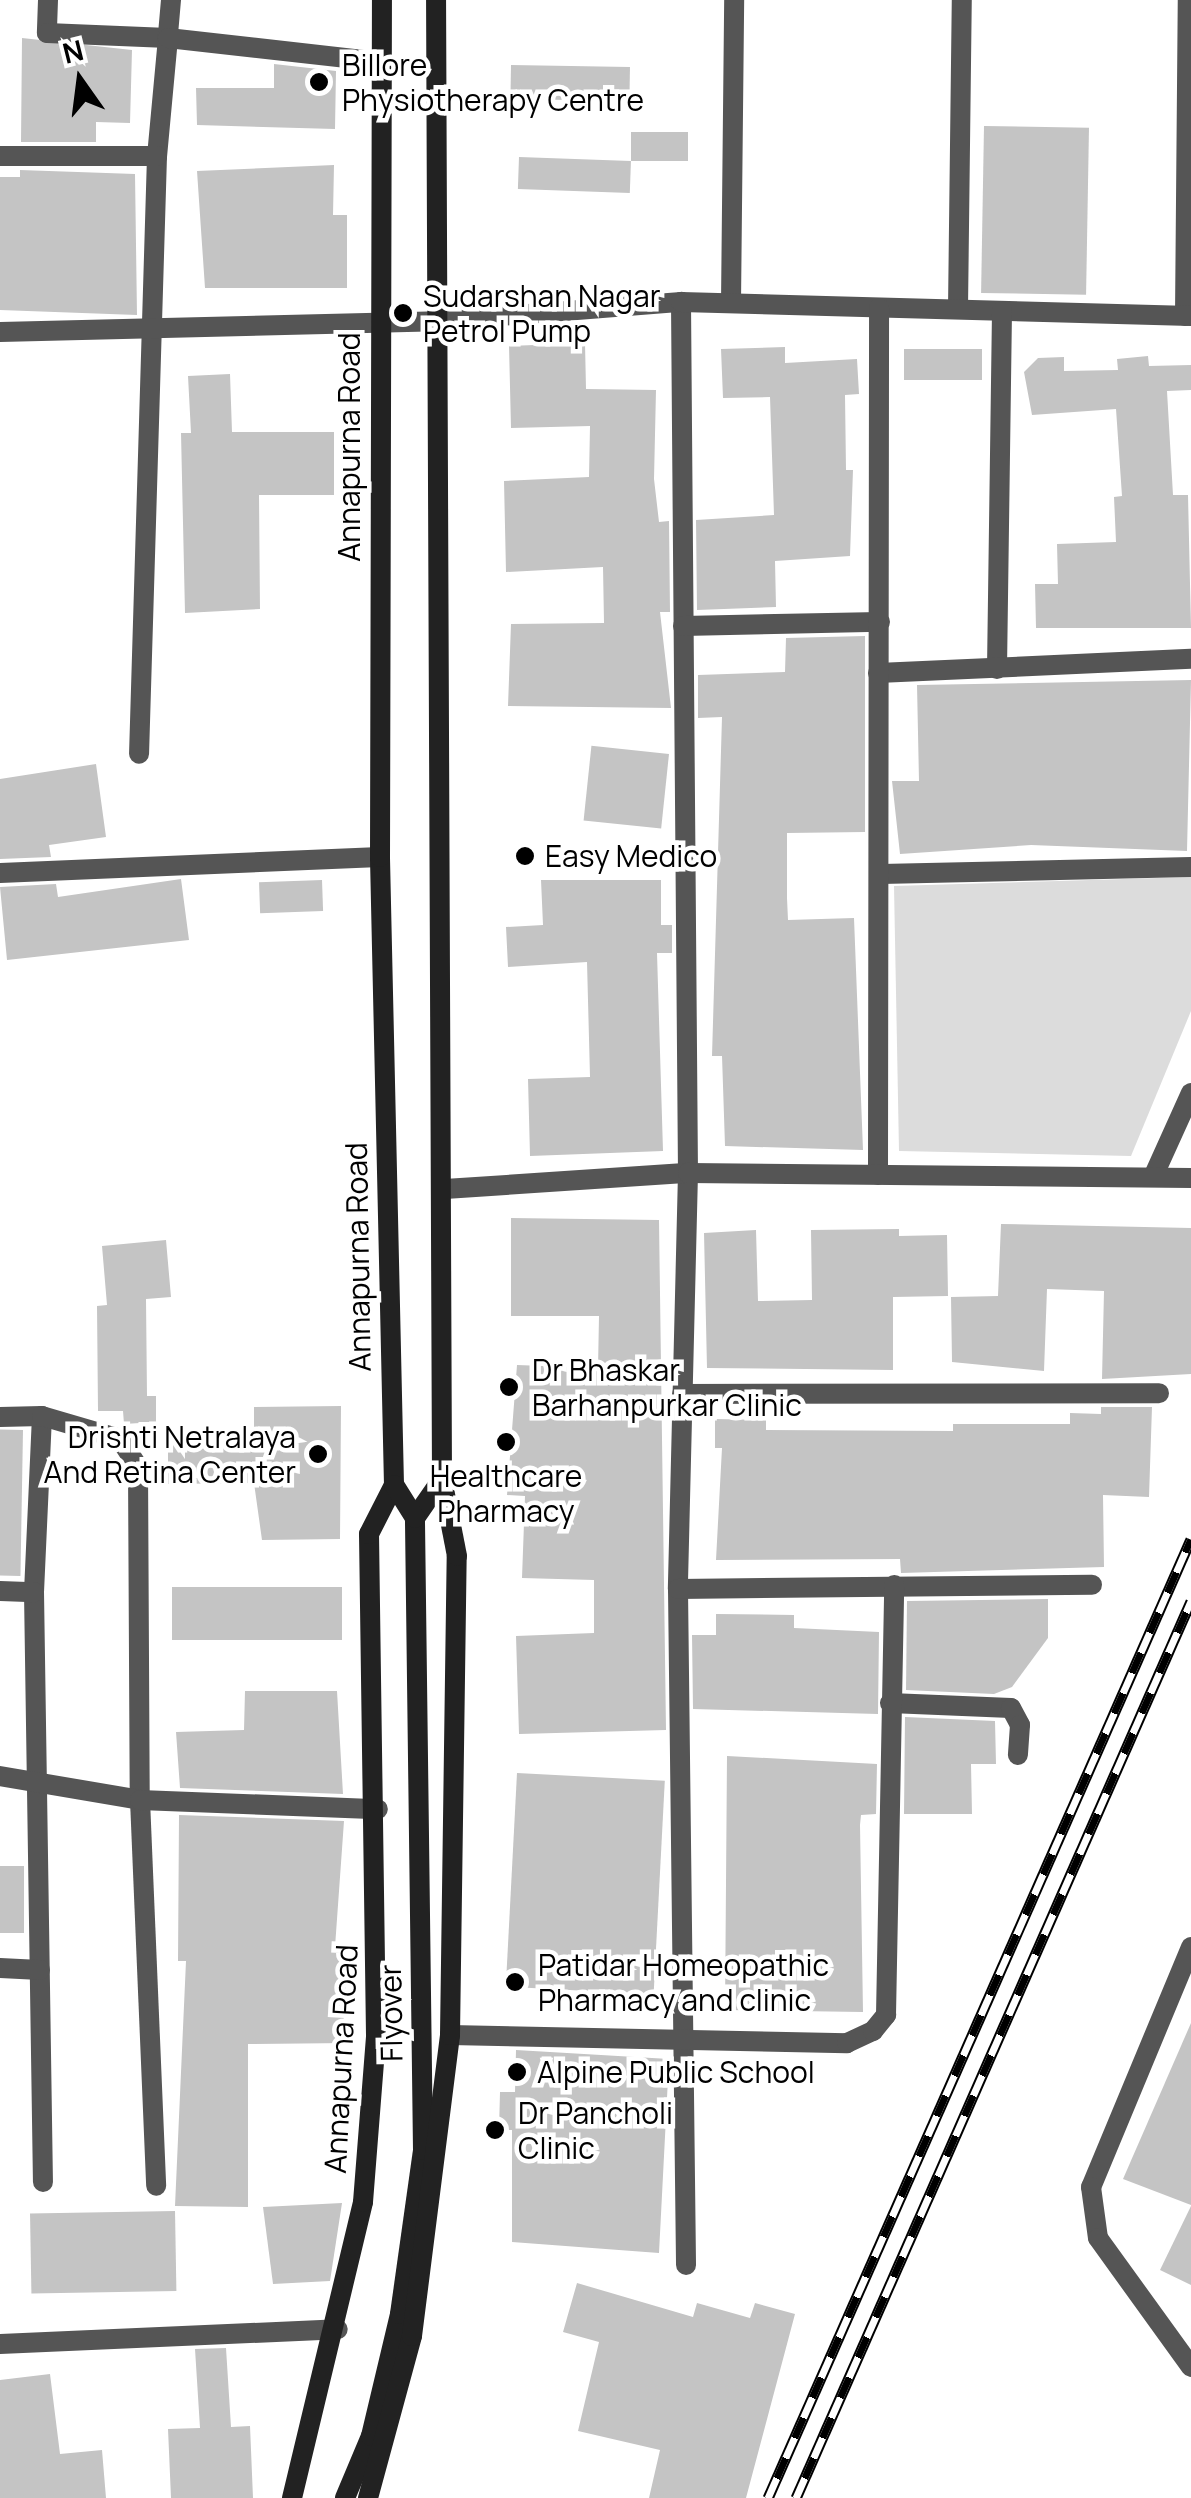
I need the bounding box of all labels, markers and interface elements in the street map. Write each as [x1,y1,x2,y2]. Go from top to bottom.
north arrow [30,30,130,130]
text: N [58,30,87,72]
place label: Billore Physiotherapy Centre [342,47,644,118]
marker: Billore Physiotherapy Centre [306,69,332,95]
place label: Sudarshan Nagar Petrol Pump [423,278,660,348]
marker: Sudarshan Nagar Petrol Pump [392,302,414,324]
street label: Annapurna Road [331,332,367,562]
place label: Easy Medico [545,838,717,874]
marker: Easy Medico [514,845,536,867]
street label: Annapurna Road [338,1142,378,1372]
place label: Dr Bhaskar Barhanpurkar Clinic [532,1352,802,1422]
marker: Dr Bhaskar Barhanpurkar Clinic [496,1374,522,1400]
place label: Drishti Netralaya And Retina Center [43,1419,296,1490]
marker: Healthcare Pharmacy [495,1431,517,1453]
marker: Drishti Netralaya And Retina Center [305,1441,331,1467]
place label: Healthcare Pharmacy [430,1458,582,1528]
street label: Annapurna Road [317,1944,365,2174]
place label: Patidar Homeopathic Pharmacy and clinic [538,1947,829,2018]
street label: Flyover [372,1964,410,2062]
marker: Patidar Homeopathic Pharmacy and clinic [502,1969,528,1995]
place label: Alpine Public School [537,2054,815,2090]
marker: Alpine Public School [506,2061,528,2083]
place label: Dr Pancholi Clinic [518,2095,673,2166]
marker: Dr Pancholi Clinic [482,2117,508,2143]

